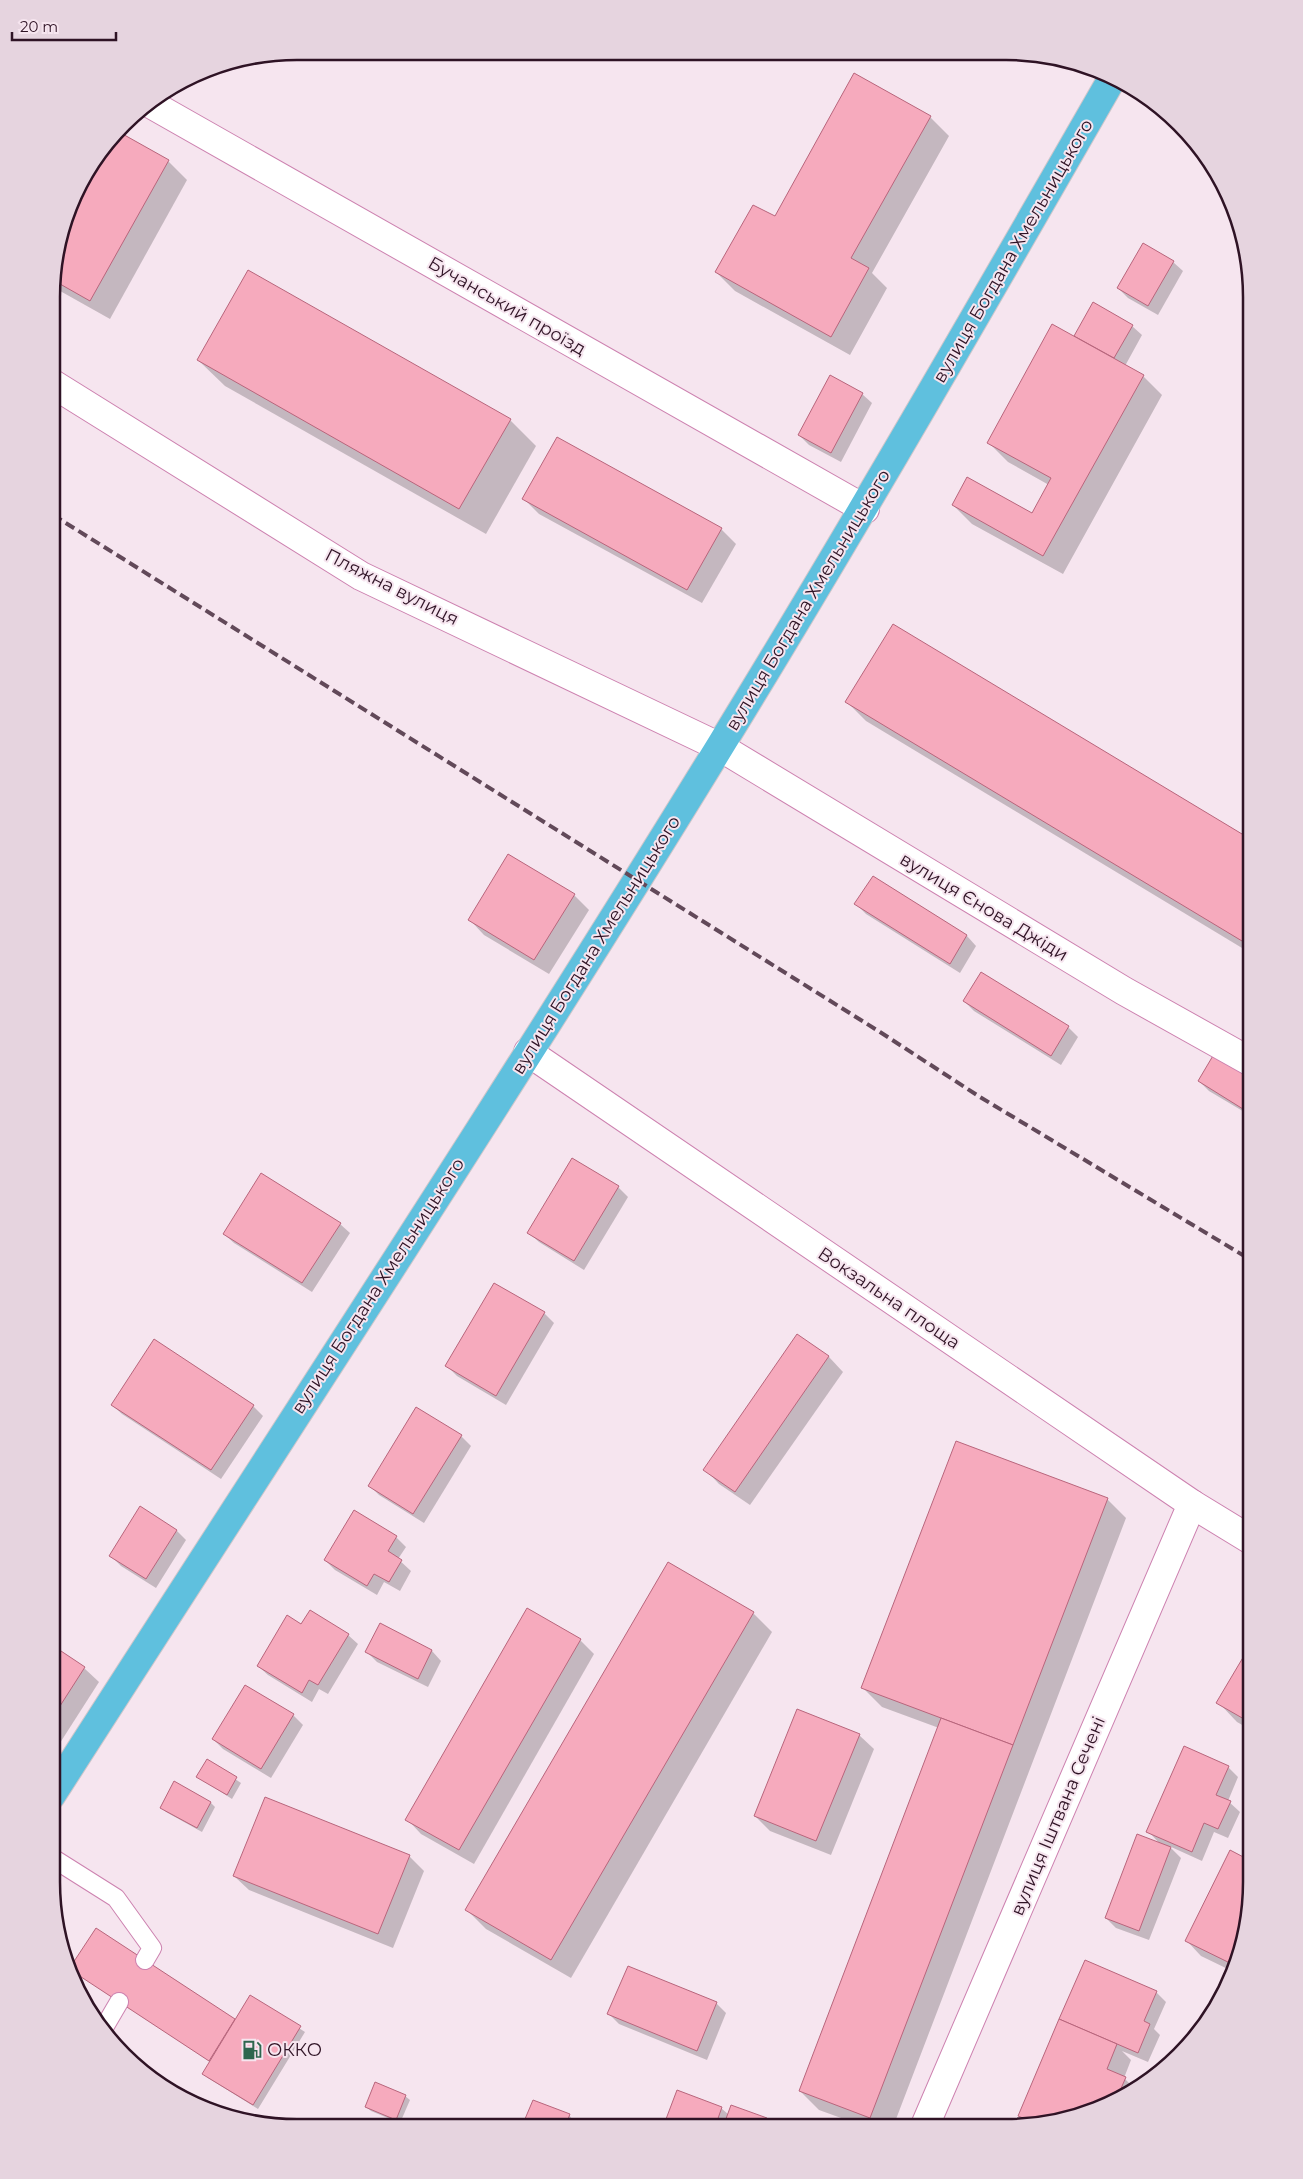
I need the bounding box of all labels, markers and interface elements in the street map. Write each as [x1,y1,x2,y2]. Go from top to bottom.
scale bar [12,10,116,42]
text: 20 m [20,17,58,36]
street label: вулиця Богдана Хмельницького [928,115,1098,387]
street label: Бучанський проїзд [424,252,590,360]
street label: вулиця Богдана Хмельницького [721,465,895,735]
street label: Пляжна вулиця [322,544,462,630]
street label: вулиця Богдана Хмельницького [507,812,685,1078]
street label: вулиця Єнова Джіди [896,848,1072,966]
street label: вулиця Богдана Хмельницького [287,1154,469,1418]
street label: Вокзальна площа [814,1242,964,1354]
street label: вулиця Іштвана Сечені [1006,1713,1110,1919]
fuel station icon: ОККО [241,2039,263,2061]
place label: ОККО [267,2039,322,2061]

